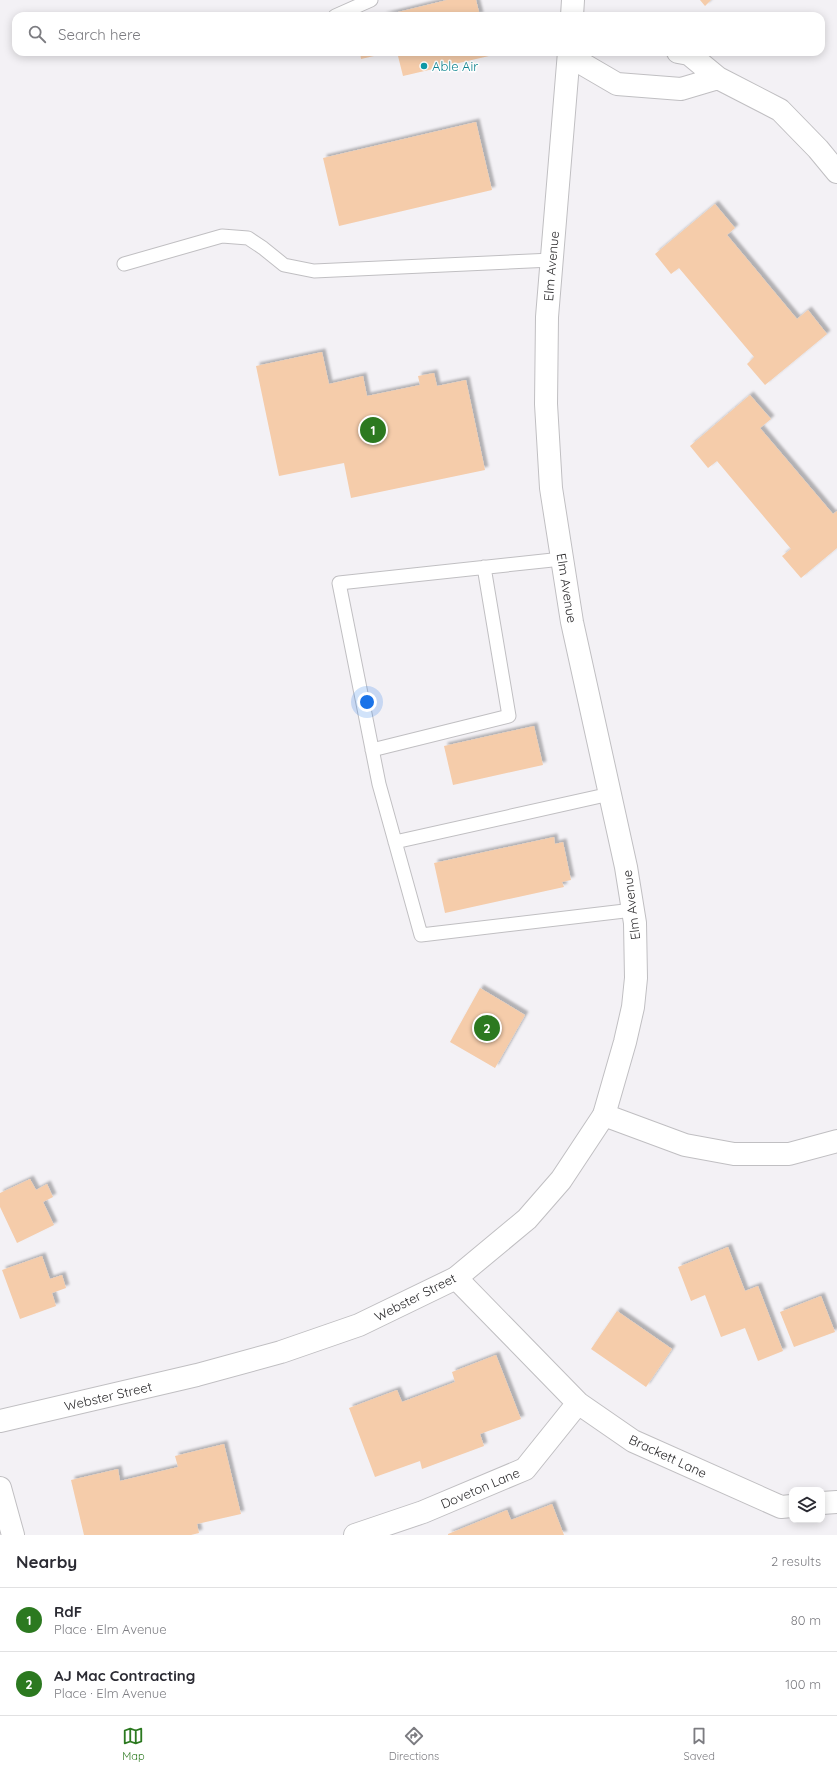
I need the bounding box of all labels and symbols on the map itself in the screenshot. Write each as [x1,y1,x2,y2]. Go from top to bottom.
place label: Able Air [432,58,478,74]
marker: Able Air [419,61,429,71]
street label: Elm Avenue [540,230,562,302]
pin: 1 [360,415,386,445]
street label: Elm Avenue [554,552,580,624]
your location [357,692,377,712]
street label: Elm Avenue [619,869,643,941]
pin: 2 [474,1013,500,1043]
street label: Webster Street [372,1270,458,1324]
street label: Webster Street [63,1378,153,1414]
street label: Brackett Lane [627,1431,709,1481]
street label: Doveton Lane [438,1464,522,1512]

